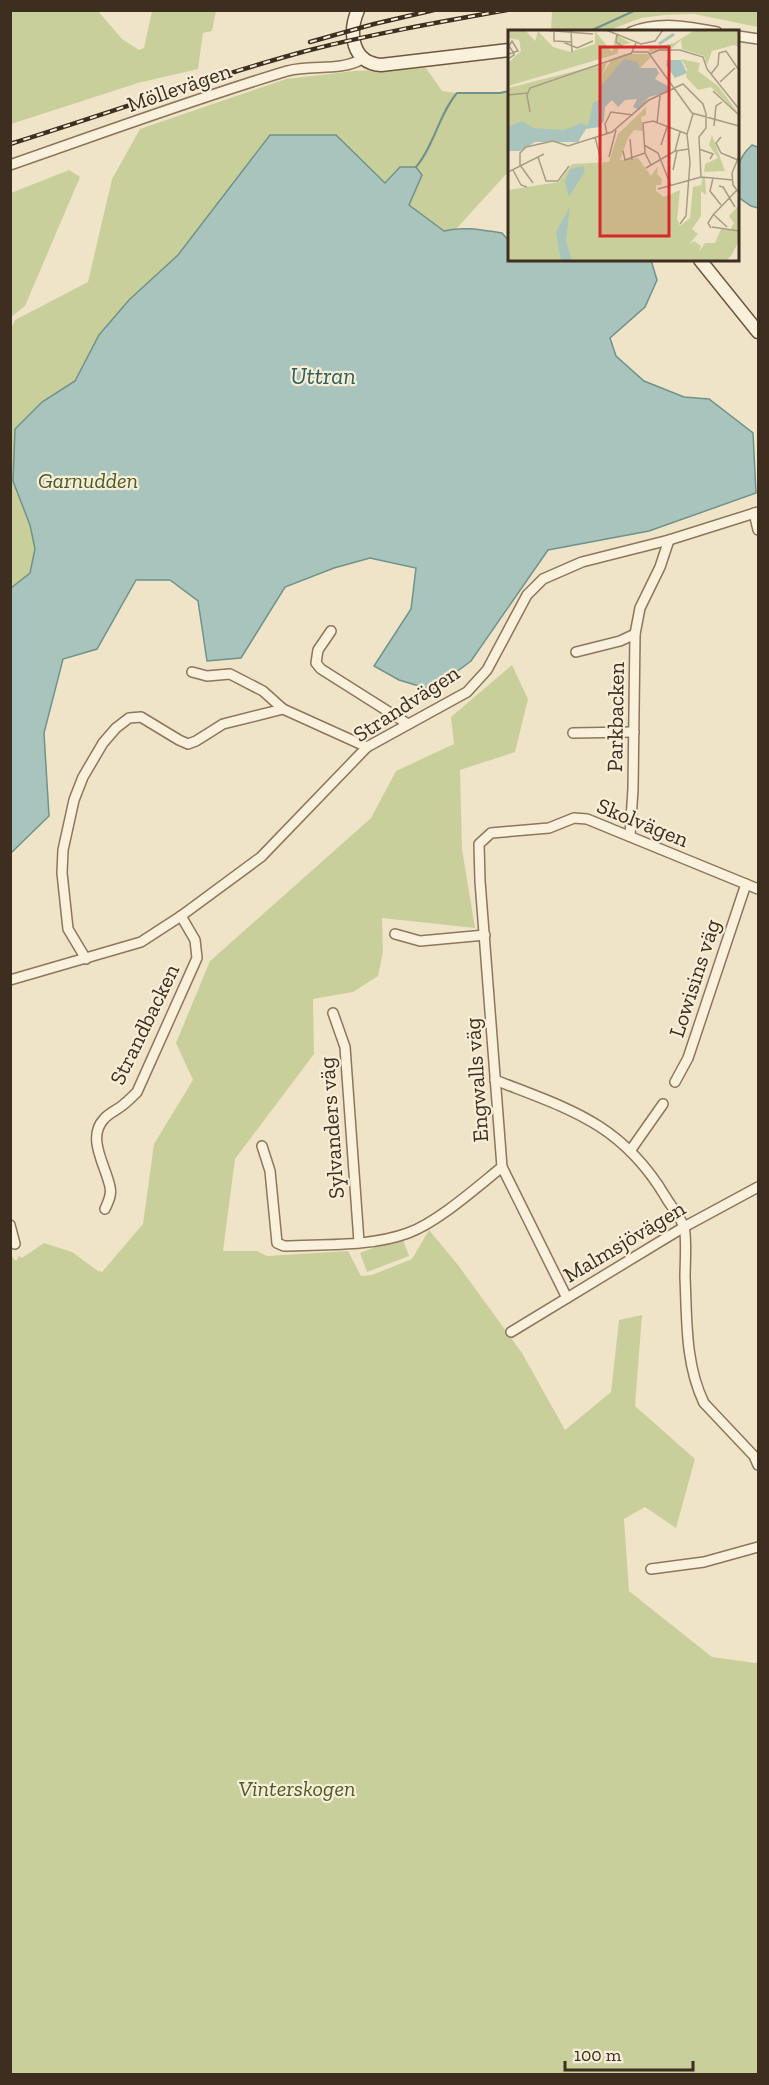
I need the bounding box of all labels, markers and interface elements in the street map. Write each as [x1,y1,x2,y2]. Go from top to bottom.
inset map [508,30,739,261]
street label: Möllevägen [123,57,235,118]
water label: Uttran [290,361,356,390]
park label: Garnudden [38,467,138,494]
street label: Strandvägen [348,659,465,748]
street label: Parkbacken [601,661,630,772]
street label: Skolvägen [593,792,693,853]
street label: Lowisins väg [663,916,726,1041]
street label: Strandbacken [104,959,185,1089]
street label: Engwalls väg [459,1017,494,1143]
street label: Sylvanders väg [313,1056,350,1200]
street label: Malmsjövägen [558,1194,691,1288]
park label: Vinterskogen [238,1775,356,1802]
scale bar [565,2034,692,2072]
text: 100 m [574,2044,622,2066]

